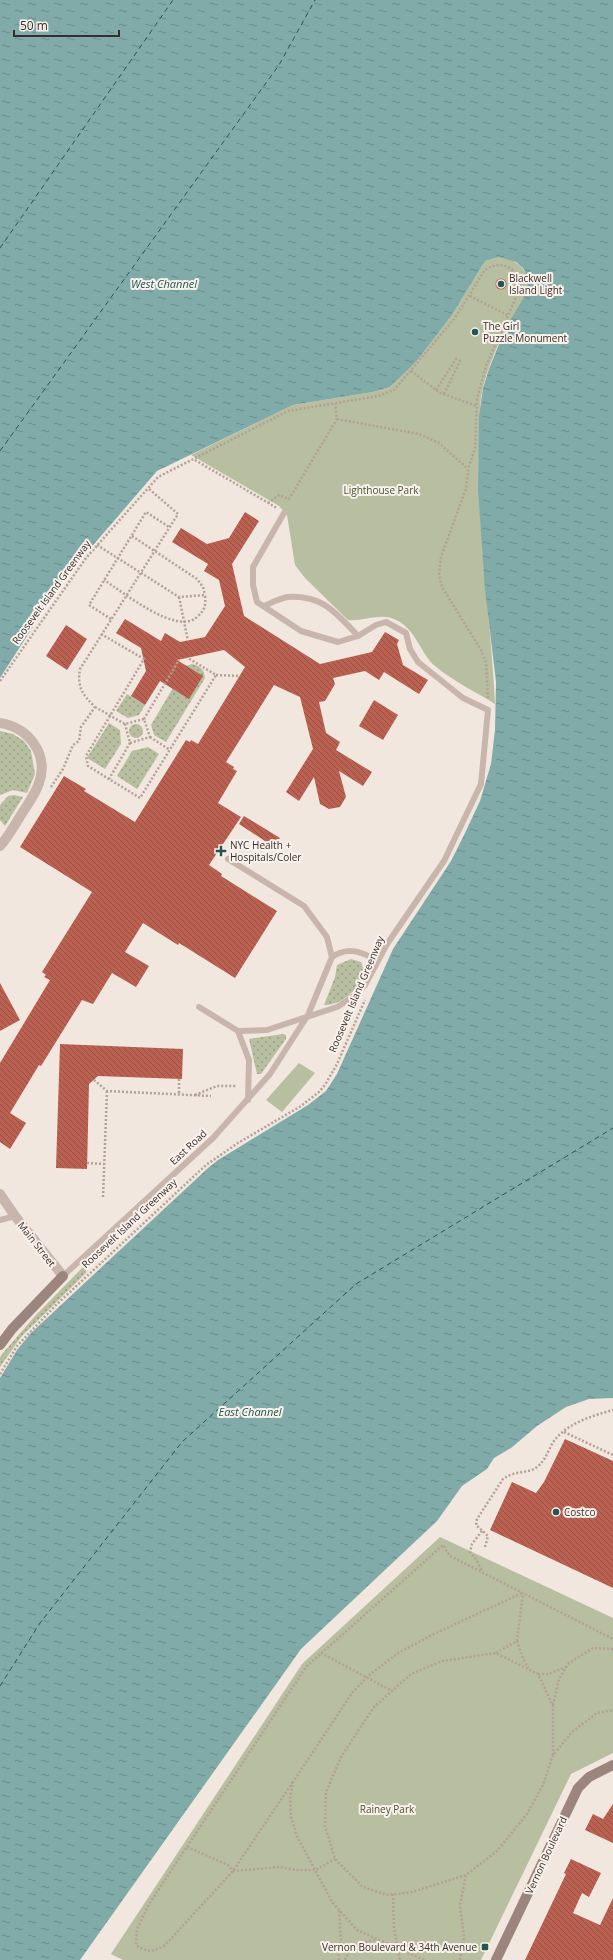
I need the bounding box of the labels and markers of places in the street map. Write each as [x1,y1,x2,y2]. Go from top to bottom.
place label: Blackwell Island Light [509,271,563,297]
marker: Blackwell Island Light [496,279,506,289]
place label: The Girl Puzzle Monument [483,319,568,345]
marker: The Girl Puzzle Monument [470,327,480,337]
place label: NYC Health + Hospitals/Coler [230,838,301,864]
marker: NYC Health + Hospitals/Coler [215,845,227,857]
place label: Costco [564,1505,595,1519]
marker: Costco [551,1507,561,1517]
place label: Vernon Boulevard & 34th Avenue [322,1940,477,1954]
marker: Vernon Boulevard & 34th Avenue [480,1942,490,1952]

